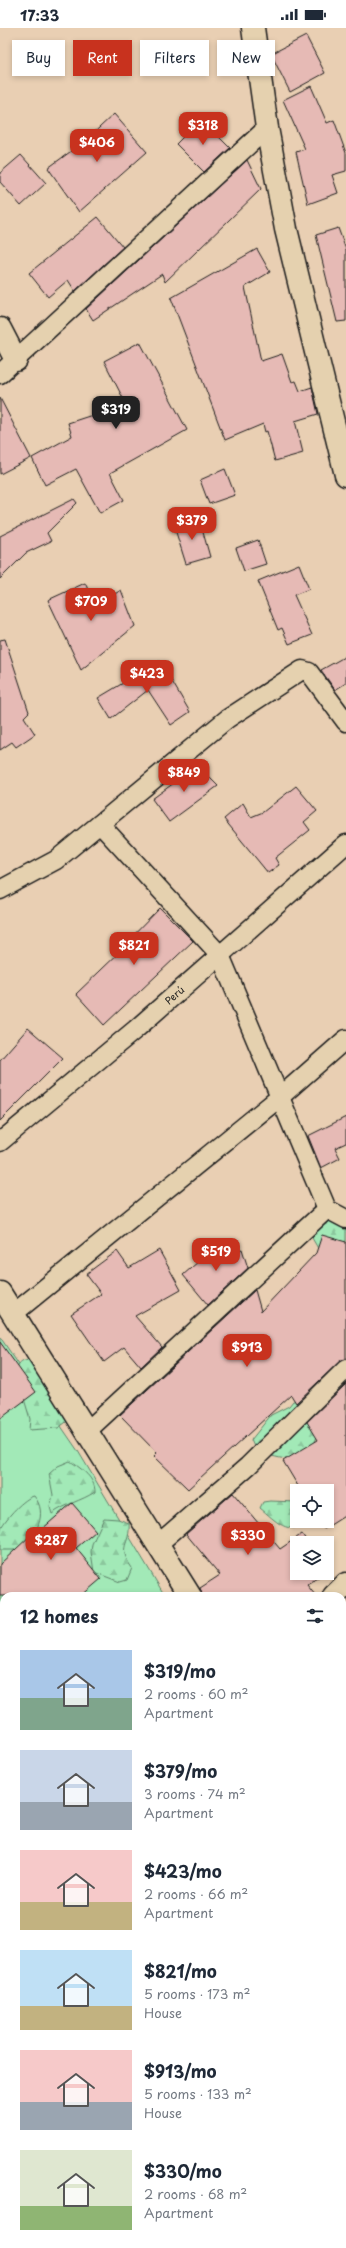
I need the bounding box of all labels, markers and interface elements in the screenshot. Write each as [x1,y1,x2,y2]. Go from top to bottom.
text: 17:33 [20,3,59,26]
chip: Buy [12,40,65,76]
chip: Rent [73,40,132,76]
chip: Filters [140,40,209,76]
chip: New [217,40,275,76]
pin: $318 [179,112,227,146]
text: $318 [188,115,218,134]
pin: $406 [73,129,121,163]
text: $406 [79,132,115,151]
pin: $319 [92,396,140,430]
text: $319 [101,399,131,418]
pin: $379 [168,507,216,541]
text: $379 [176,510,208,529]
pin: $709 [67,588,115,622]
text: $709 [75,591,108,610]
pin: $423 [123,660,171,694]
text: $423 [130,663,164,682]
pin: $849 [160,759,208,793]
text: $849 [167,762,201,781]
pin: $821 [110,932,158,966]
text: $821 [118,935,150,954]
street label: Perú [161,982,187,1008]
pin: $519 [192,1238,240,1272]
text: $519 [201,1241,231,1260]
pin: $913 [223,1334,271,1368]
text: $913 [232,1337,262,1356]
map controls [290,1484,334,1580]
button: locate [290,1484,334,1528]
pin: $330 [224,1522,272,1556]
text: $330 [231,1525,265,1544]
pin: $287 [27,1527,75,1561]
text: $287 [35,1530,67,1549]
button: layers [290,1536,334,1580]
text: 12 homes [20,1603,98,1629]
icon: filters [304,1605,326,1627]
text: $319/mo [144,1658,216,1684]
icon: home [52,1666,100,1714]
text: 2 rooms · 60 m² [144,1684,249,1703]
text: Apartment [144,1703,213,1722]
text: $379/mo [144,1758,217,1784]
icon: home [52,1766,100,1814]
text: 3 rooms · 74 m² [144,1784,246,1803]
text: Apartment [144,1803,213,1822]
text: $423/mo [144,1858,222,1884]
icon: home [52,1866,100,1914]
text: 2 rooms · 66 m² [144,1884,248,1903]
text: Apartment [144,1903,213,1922]
text: $821/mo [144,1958,217,1984]
icon: home [52,1966,100,2014]
text: 5 rooms · 173 m² [144,1984,250,2003]
text: House [144,2003,182,2022]
text: $913/mo [144,2058,217,2084]
icon: home [52,2066,100,2114]
text: 5 rooms · 133 m² [144,2084,252,2103]
text: House [144,2103,182,2122]
text: $330/mo [144,2158,222,2184]
icon: home [52,2166,100,2214]
text: 2 rooms · 68 m² [144,2184,247,2203]
text: Apartment [144,2203,213,2222]

